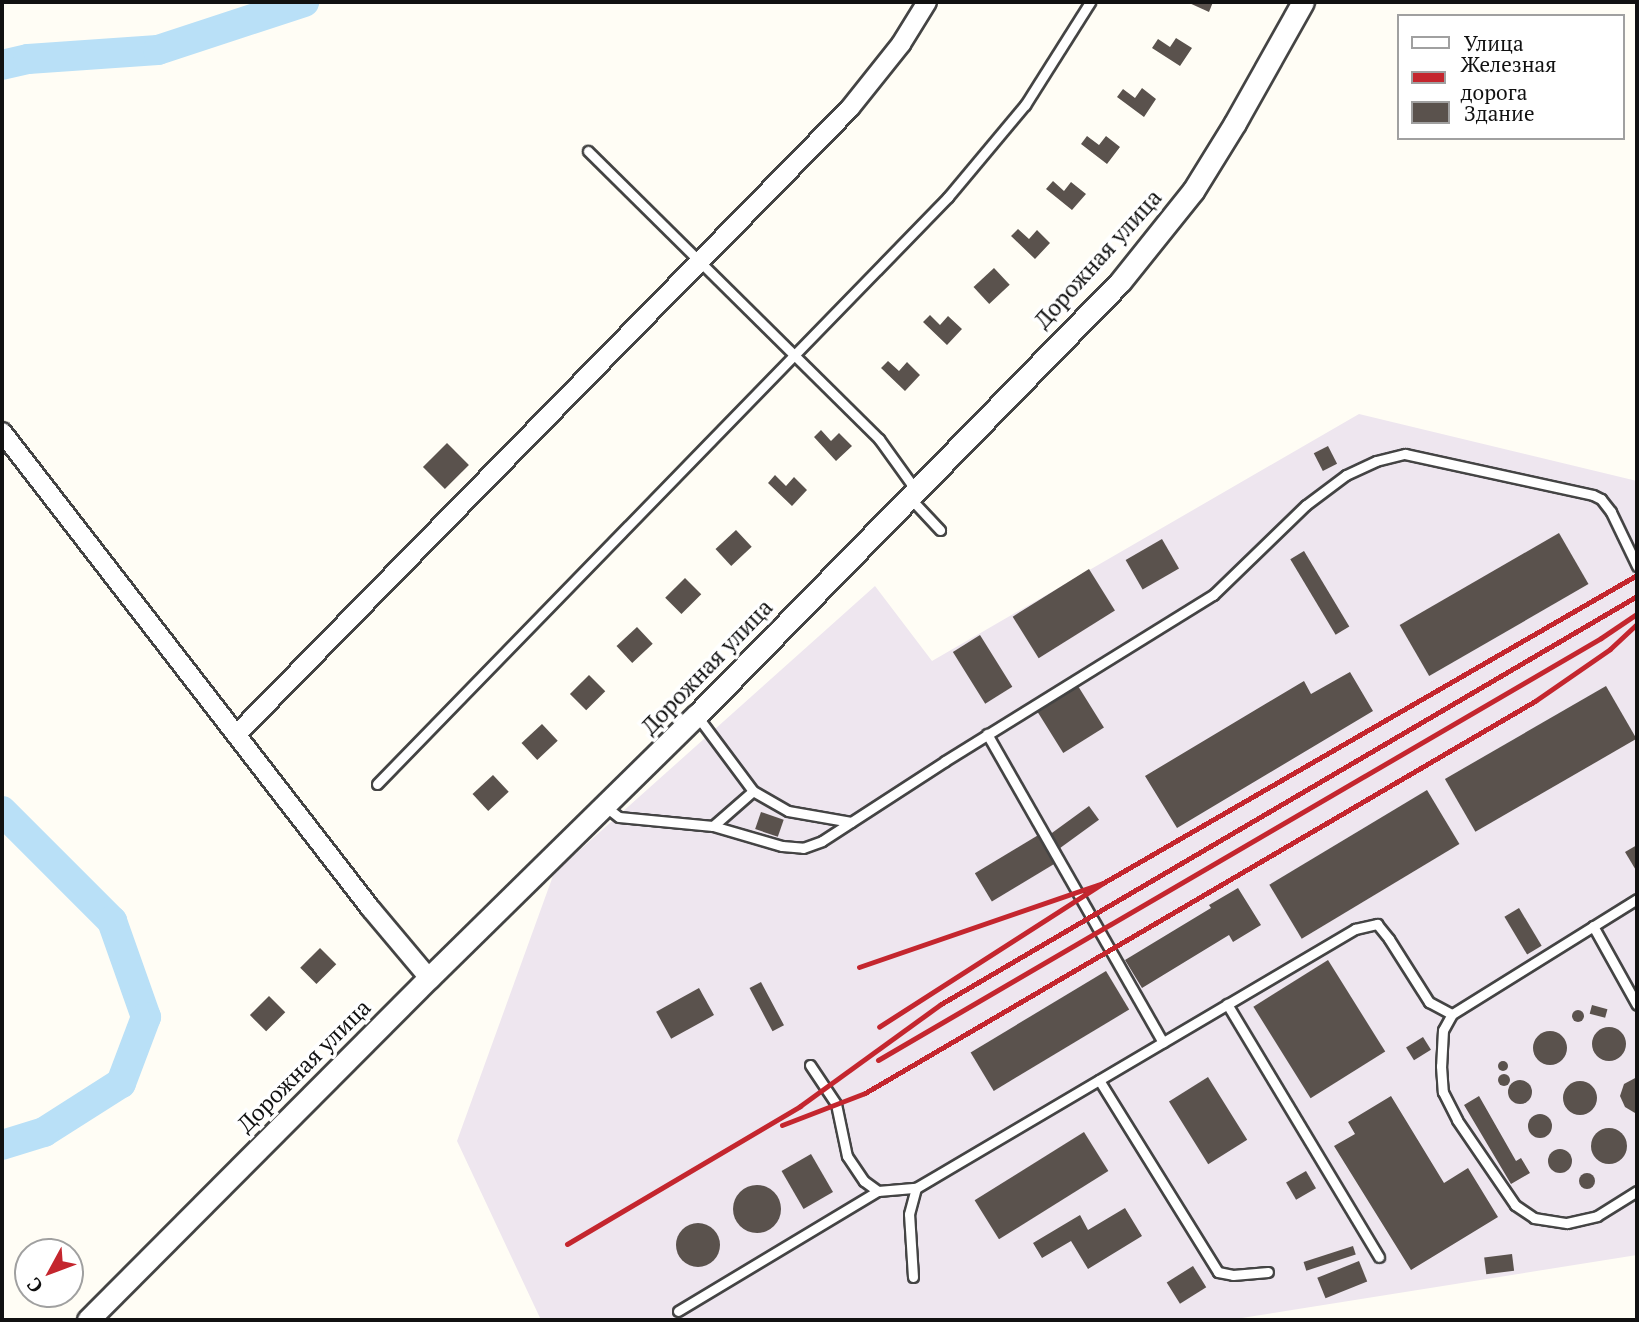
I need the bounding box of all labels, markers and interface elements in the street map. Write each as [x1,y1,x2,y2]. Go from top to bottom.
legend [1398,14,1625,140]
text: Улица [1464,29,1524,57]
text: Железная дорога [1460,50,1556,106]
text: Здание [1464,99,1535,127]
street label: Дорожная улица [1029,184,1167,334]
street label: Дорожная улица [636,594,778,740]
street label: Дорожная улица [232,994,376,1138]
north arrow [14,1238,84,1308]
text: С [21,1273,48,1299]

